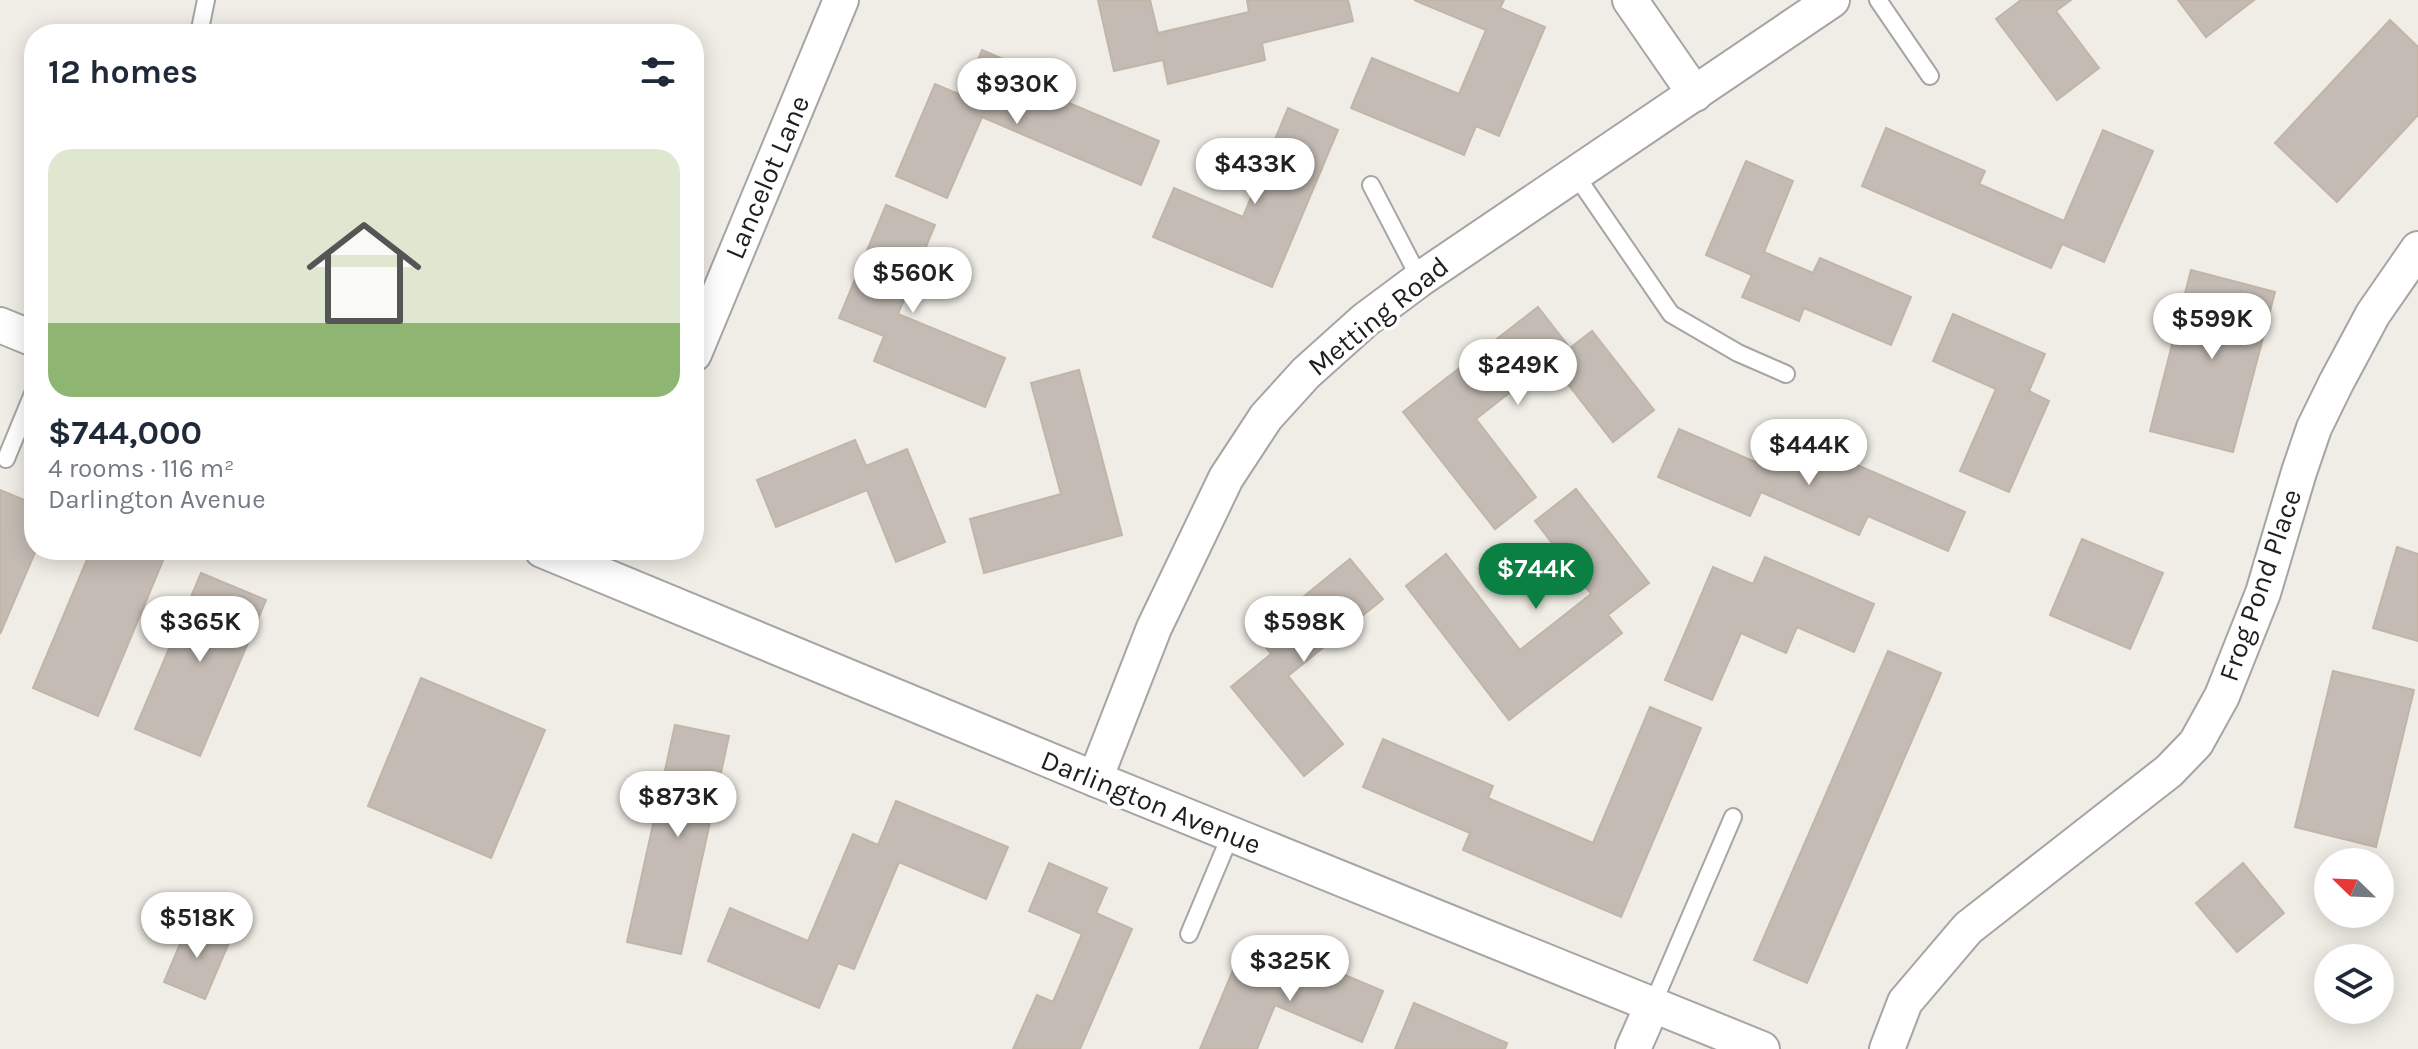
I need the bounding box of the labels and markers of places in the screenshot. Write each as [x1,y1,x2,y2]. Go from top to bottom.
pin: $930K [961,58,1073,126]
pin: $433K [1199,138,1311,206]
pin: $560K [857,247,969,315]
pin: $599K [2156,293,2268,361]
pin: $249K [1462,339,1574,407]
pin: $444K [1753,419,1865,487]
pin: $744K [1480,543,1592,611]
pin: $365K [144,596,256,664]
pin: $598K [1248,596,1360,664]
pin: $873K [622,771,734,839]
pin: $518K [141,892,253,960]
pin: $325K [1234,935,1346,1003]

